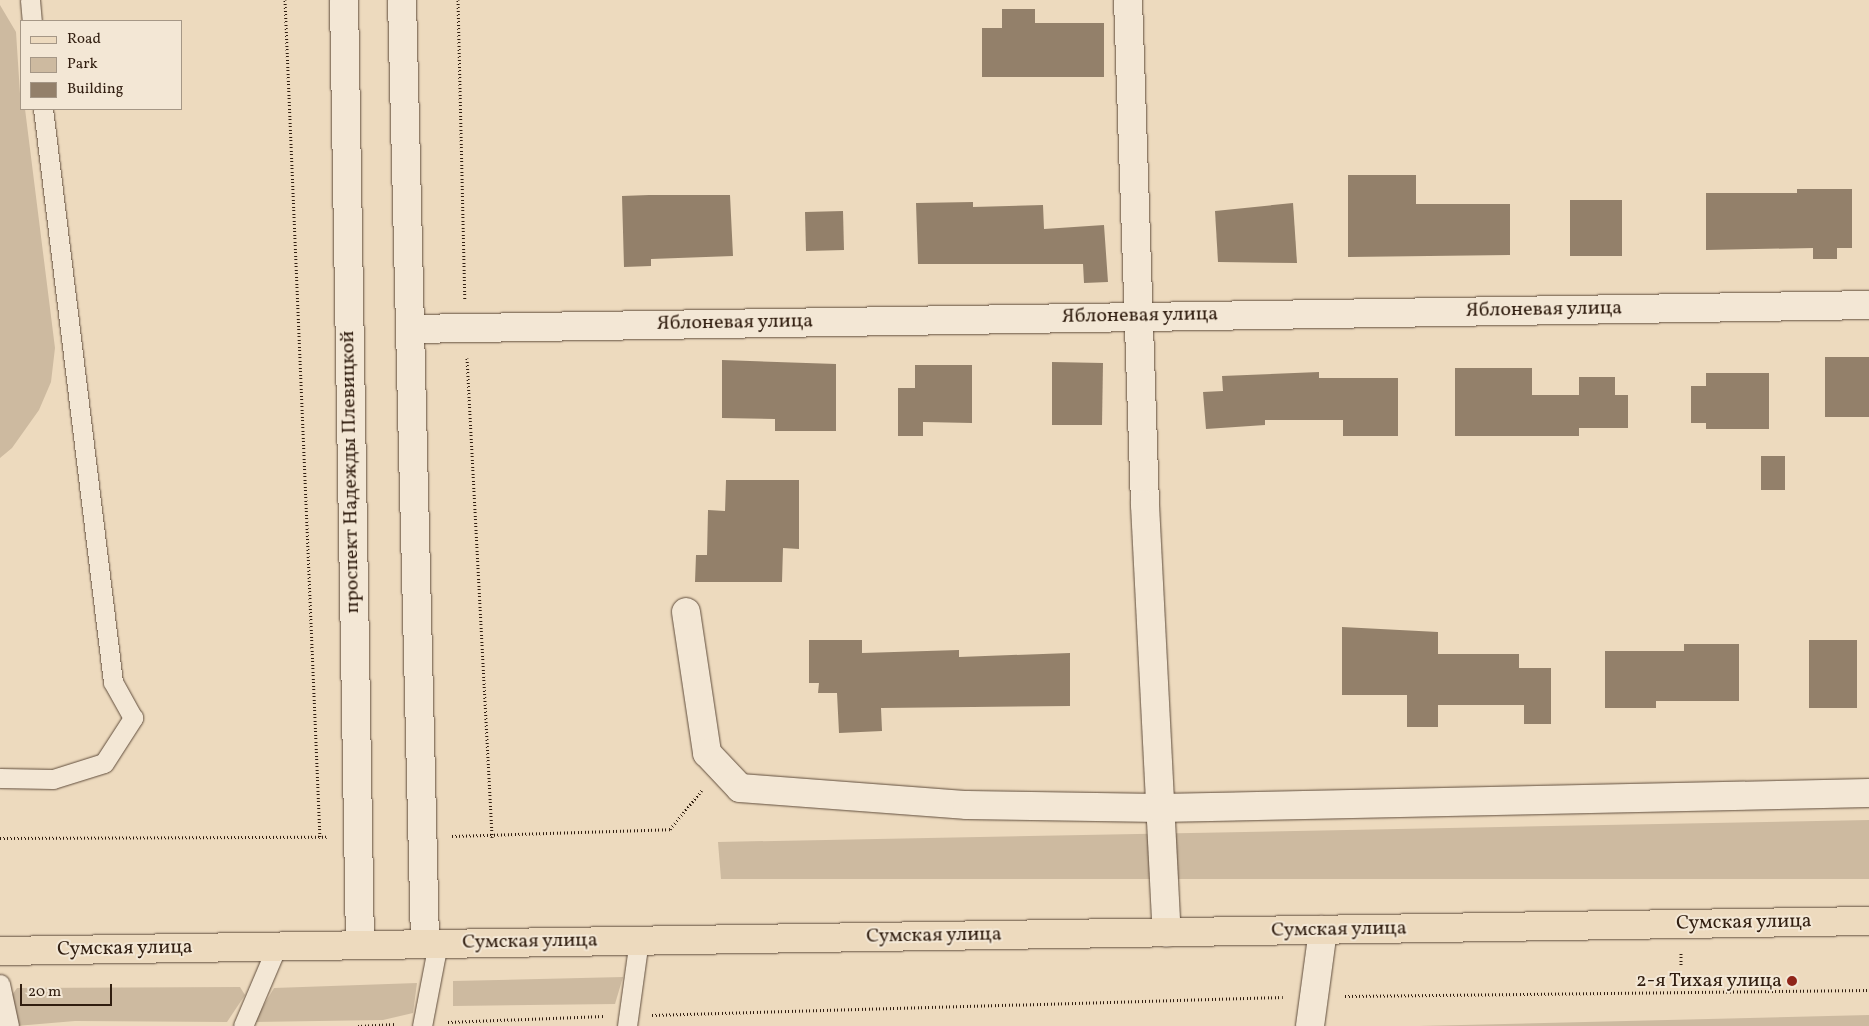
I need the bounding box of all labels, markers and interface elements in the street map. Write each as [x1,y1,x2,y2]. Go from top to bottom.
legend [20,20,182,110]
text: Road [67,29,101,50]
text: Park [67,54,98,75]
text: Building [67,79,123,100]
street label: Яблоневая улица [1465,297,1623,323]
street label: Яблоневая улица [1061,303,1219,329]
street label: Яблоневая улица [656,310,814,336]
street label: проспект Надежды Плевицкой [337,330,365,614]
street label: Сумская улица [1676,910,1812,936]
street label: Сумская улица [1271,917,1407,943]
street label: Сумская улица [866,923,1002,949]
street label: Сумская улица [462,929,598,955]
street label: Сумская улица [57,936,193,962]
place label: 2-я Тихая улица [1635,969,1782,993]
scale bar [22,974,115,1006]
marker: 2-я Тихая улица [1786,975,1798,987]
text: 20 m [28,982,61,1003]

